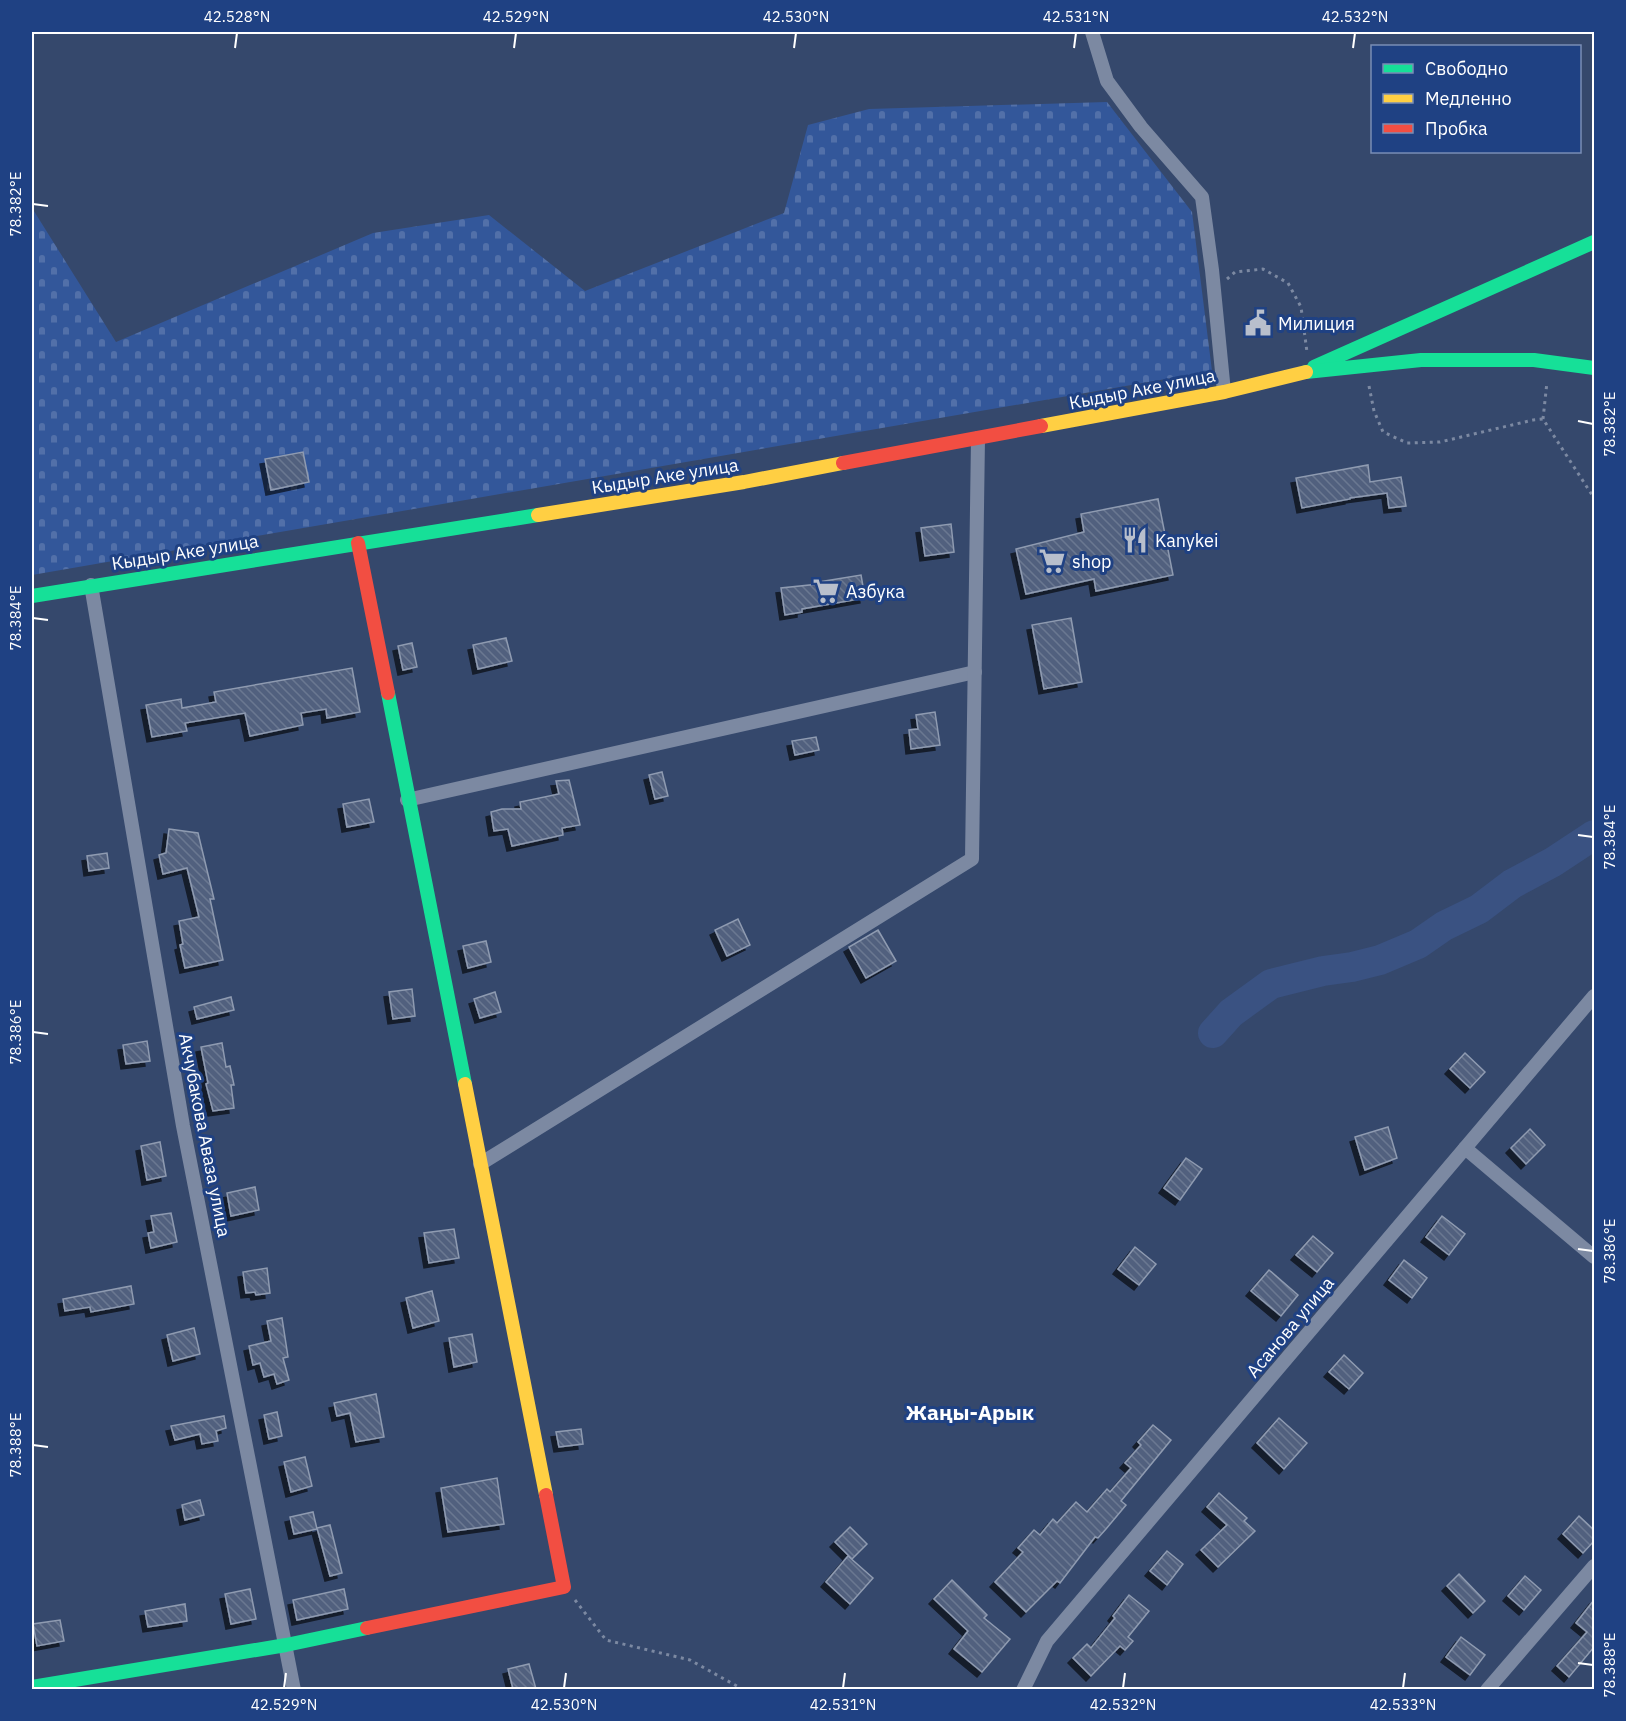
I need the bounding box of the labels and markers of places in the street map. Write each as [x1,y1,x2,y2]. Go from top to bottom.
public building icon: Милиция [1243,308,1273,338]
place label: Милиция [1278,312,1355,335]
restaurant icon: Kanykei [1120,525,1150,555]
place label: Kanykei [1155,529,1218,552]
supermarket icon: shop [1037,546,1067,576]
place label: shop [1072,550,1112,573]
supermarket icon: Азбука [811,576,841,606]
place label: Азбука [846,580,905,603]

